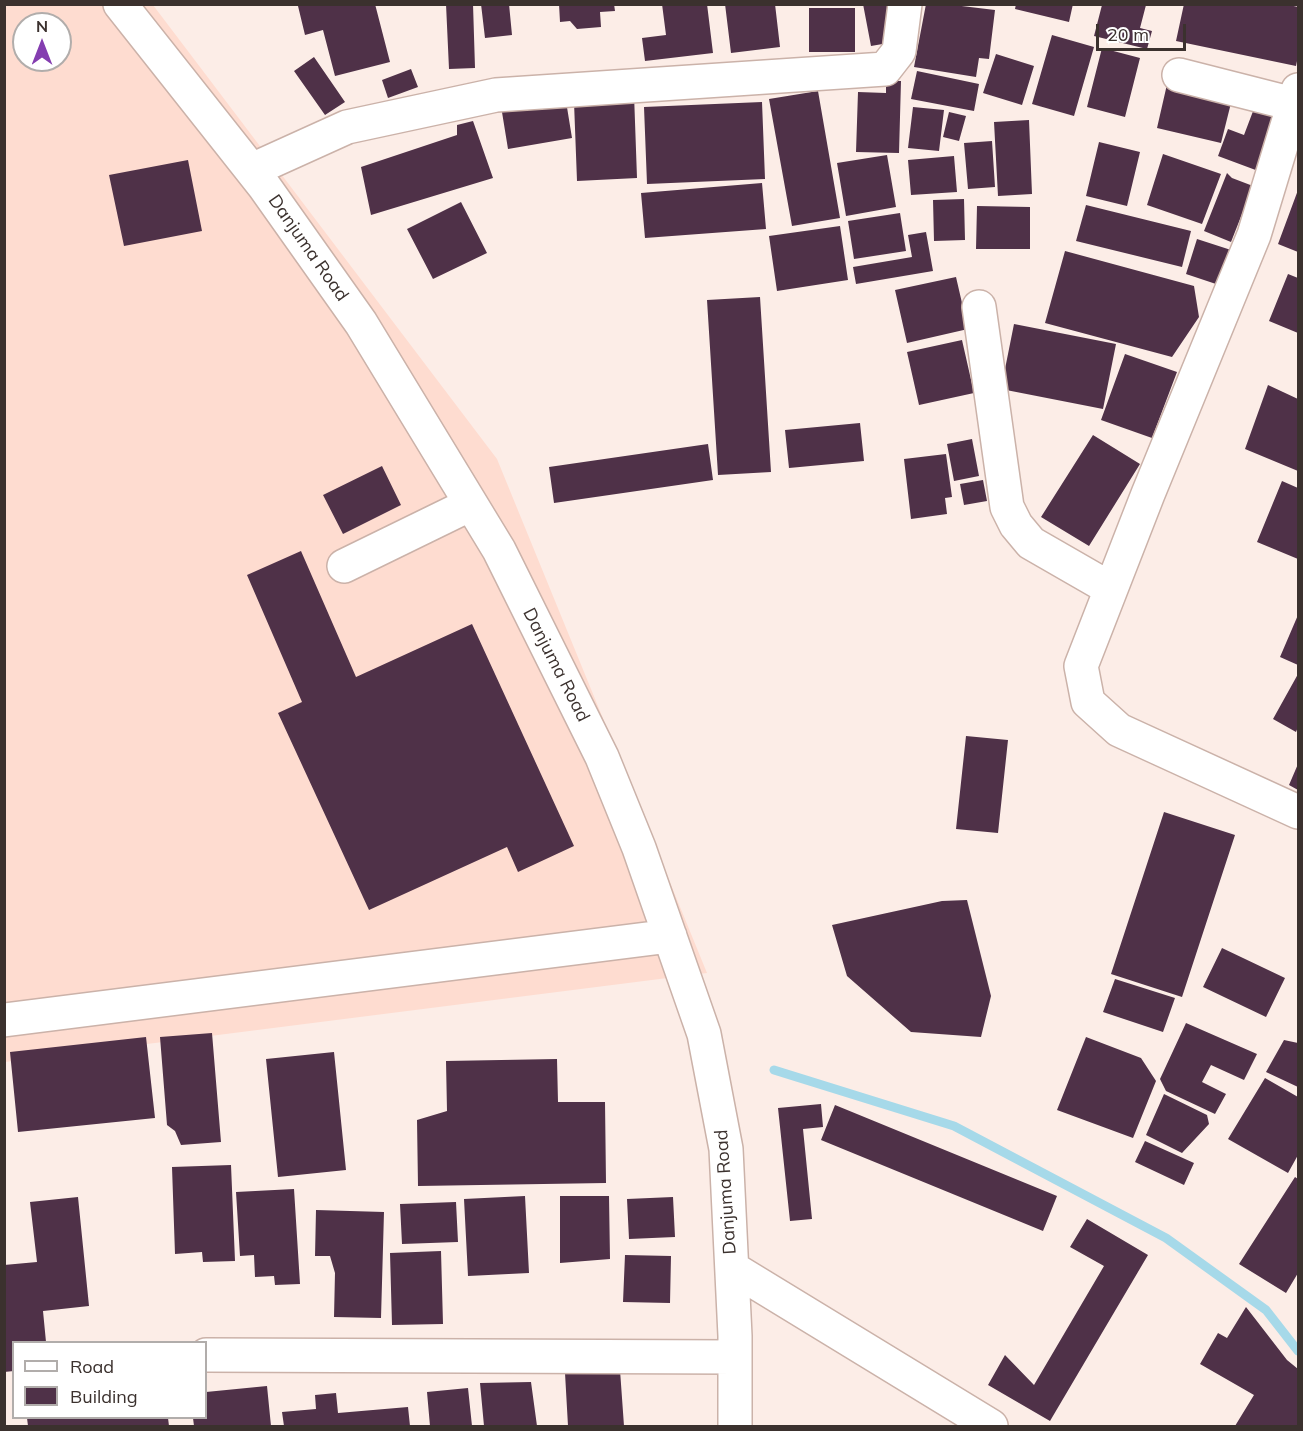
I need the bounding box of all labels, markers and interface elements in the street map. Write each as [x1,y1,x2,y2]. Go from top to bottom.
north arrow [12,12,72,72]
scale bar [1099,12,1189,50]
text: N [36,16,48,36]
text: 20 m [1107,23,1149,46]
street label: Danjuma Road [263,191,353,305]
street label: Danjuma Road [518,604,594,726]
street label: Danjuma Road [711,1129,741,1255]
legend [12,1341,207,1419]
text: Road [70,1355,114,1378]
text: Building [70,1385,138,1408]

